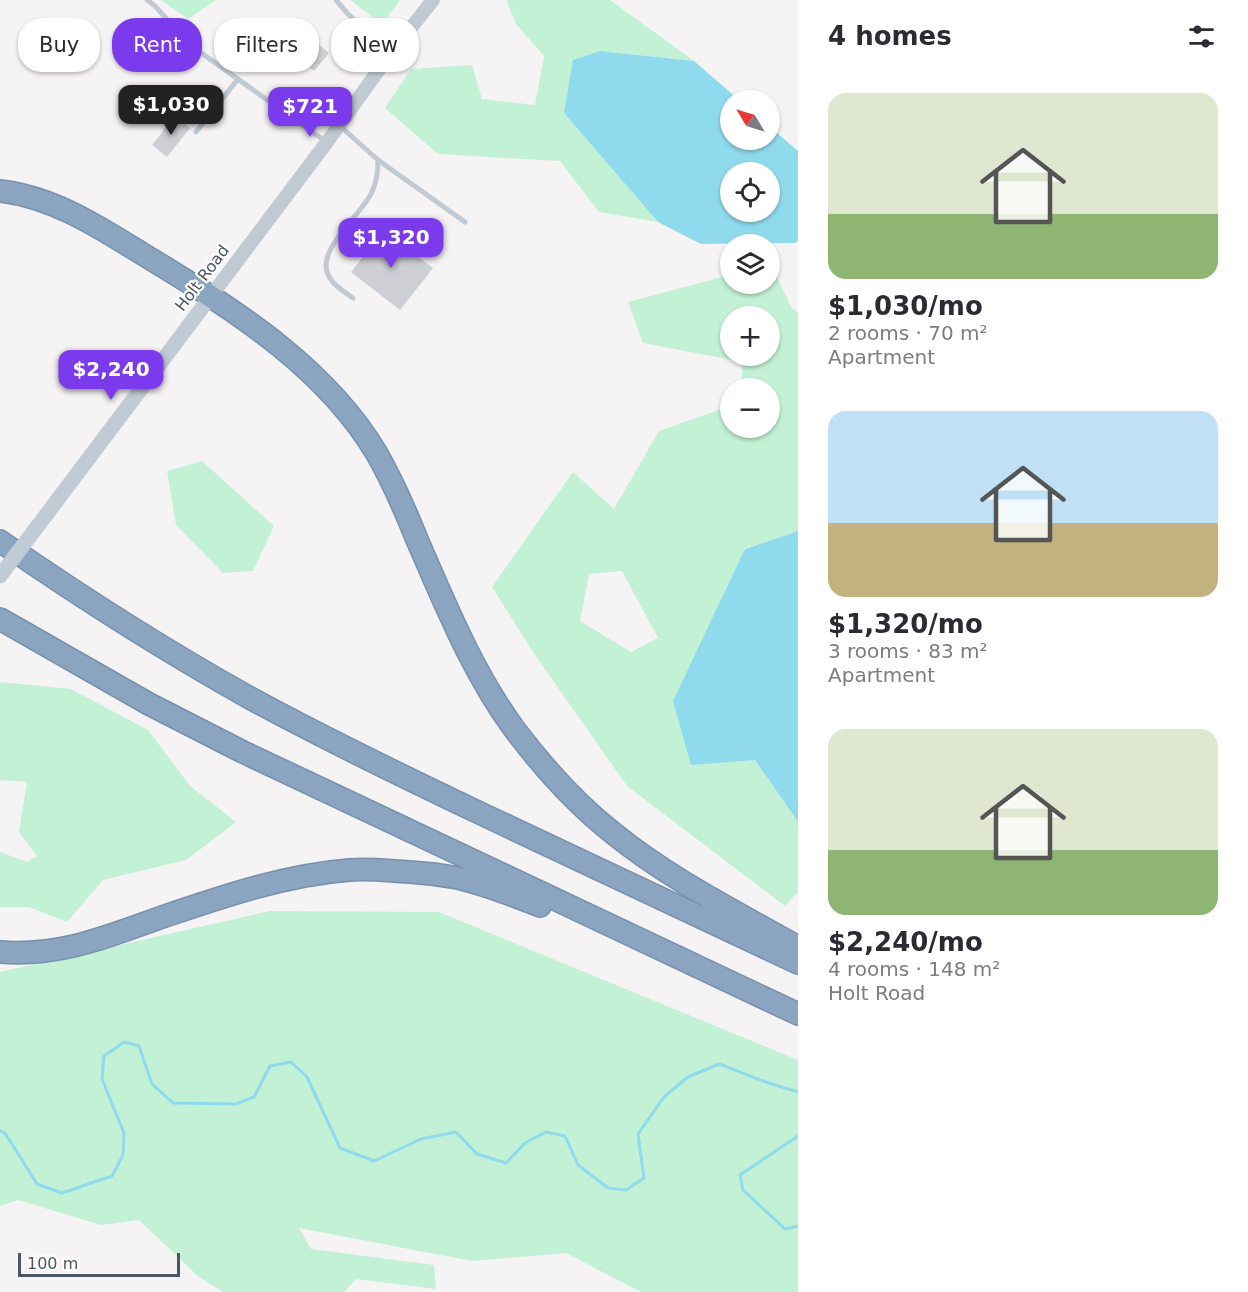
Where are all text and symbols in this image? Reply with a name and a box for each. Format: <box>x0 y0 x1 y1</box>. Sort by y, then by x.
chip: Buy <box>18 18 100 72</box>
chip: Rent <box>112 18 202 72</box>
chip: Filters <box>214 18 319 72</box>
chip: New <box>331 18 419 72</box>
icon: filters <box>1185 20 1218 53</box>
text: 4 homes <box>828 21 952 51</box>
pin: $1,030 <box>122 85 220 136</box>
pin: $721 <box>274 87 346 138</box>
north arrow <box>720 90 780 150</box>
map controls <box>720 90 780 438</box>
text: $1,030 <box>132 92 210 116</box>
text: $721 <box>282 94 338 118</box>
icon: home <box>969 132 1077 240</box>
button: locate <box>720 162 780 222</box>
pin: $1,320 <box>342 218 440 269</box>
text: $1,320 <box>352 225 430 249</box>
button: layers <box>720 234 780 294</box>
street label: Holt Road <box>171 241 233 315</box>
text: $1,030/mo <box>828 291 983 321</box>
button: + <box>720 306 780 366</box>
text: 2 rooms · 70 m² <box>828 321 988 345</box>
text: Apartment <box>828 345 935 369</box>
pin: $2,240 <box>62 350 160 401</box>
text: $2,240 <box>72 357 150 381</box>
button: − <box>720 378 780 438</box>
icon: home <box>969 450 1077 558</box>
text: $1,320/mo <box>828 609 983 639</box>
text: 3 rooms · 83 m² <box>828 639 988 663</box>
text: Apartment <box>828 663 935 687</box>
icon: home <box>969 768 1077 876</box>
text: $2,240/mo <box>828 927 983 957</box>
text: 4 rooms · 148 m² <box>828 957 1000 981</box>
text: Holt Road <box>828 981 925 1005</box>
scale bar <box>18 1250 180 1278</box>
text: 100 m <box>27 1254 78 1273</box>

